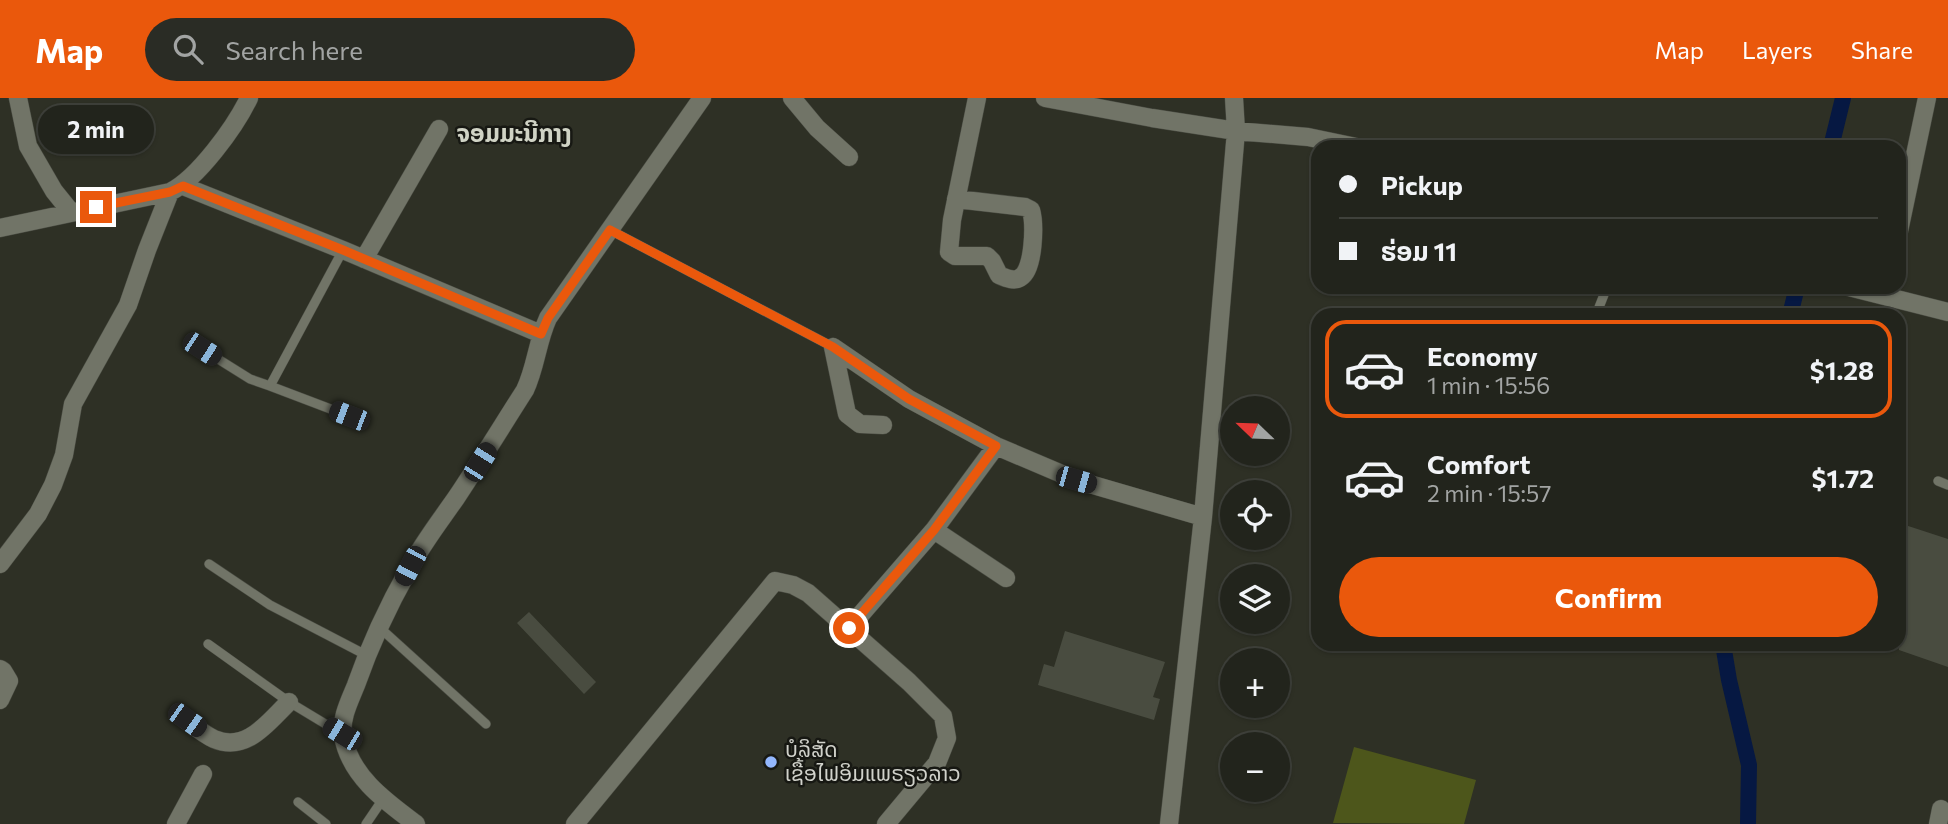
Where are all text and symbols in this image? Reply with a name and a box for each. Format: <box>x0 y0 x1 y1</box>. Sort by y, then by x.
search box <box>145 18 635 81</box>
text: Map <box>35 29 103 70</box>
icon: search <box>169 30 207 68</box>
text: Search here <box>225 34 363 65</box>
text: Map <box>1655 35 1704 64</box>
text: Layers <box>1742 35 1813 64</box>
text: Share <box>1851 35 1913 64</box>
callout: 2 min <box>38 105 154 154</box>
text: 2 min <box>67 115 125 143</box>
district label: ຈອມມະນີກາງ <box>457 118 571 147</box>
text: Pickup <box>1381 169 1463 200</box>
route end <box>80 191 112 223</box>
text: ຮ່ອມ 11 <box>1381 235 1457 266</box>
car <box>179 329 226 369</box>
icon: car <box>1343 338 1406 401</box>
text: Economy <box>1427 340 1538 371</box>
text: $1.28 <box>1810 354 1874 385</box>
text: 1 min · 15:56 <box>1427 371 1550 399</box>
north arrow <box>1220 396 1290 466</box>
map controls <box>1220 396 1290 802</box>
car <box>326 399 373 433</box>
car <box>460 439 501 485</box>
icon: car <box>1343 446 1406 509</box>
text: Comfort <box>1427 448 1530 479</box>
text: $1.72 <box>1812 462 1874 493</box>
car <box>1053 464 1100 496</box>
text: 2 min · 15:57 <box>1427 479 1551 507</box>
button: locate <box>1220 480 1290 550</box>
car <box>391 543 430 589</box>
button: Confirm <box>1339 557 1878 637</box>
button: layers <box>1220 564 1290 634</box>
route start <box>833 612 865 644</box>
button: + <box>1220 648 1290 718</box>
car <box>164 699 211 741</box>
car <box>319 714 366 754</box>
button: − <box>1220 732 1290 802</box>
place label: ບໍລິສັດ ເຊື້ອໄຟອິມແພຣຽວລາວ <box>785 736 961 787</box>
marker: ບໍລິສັດ ເຊື້ອໄຟອິມແພຣຽວລາວ <box>763 754 779 770</box>

